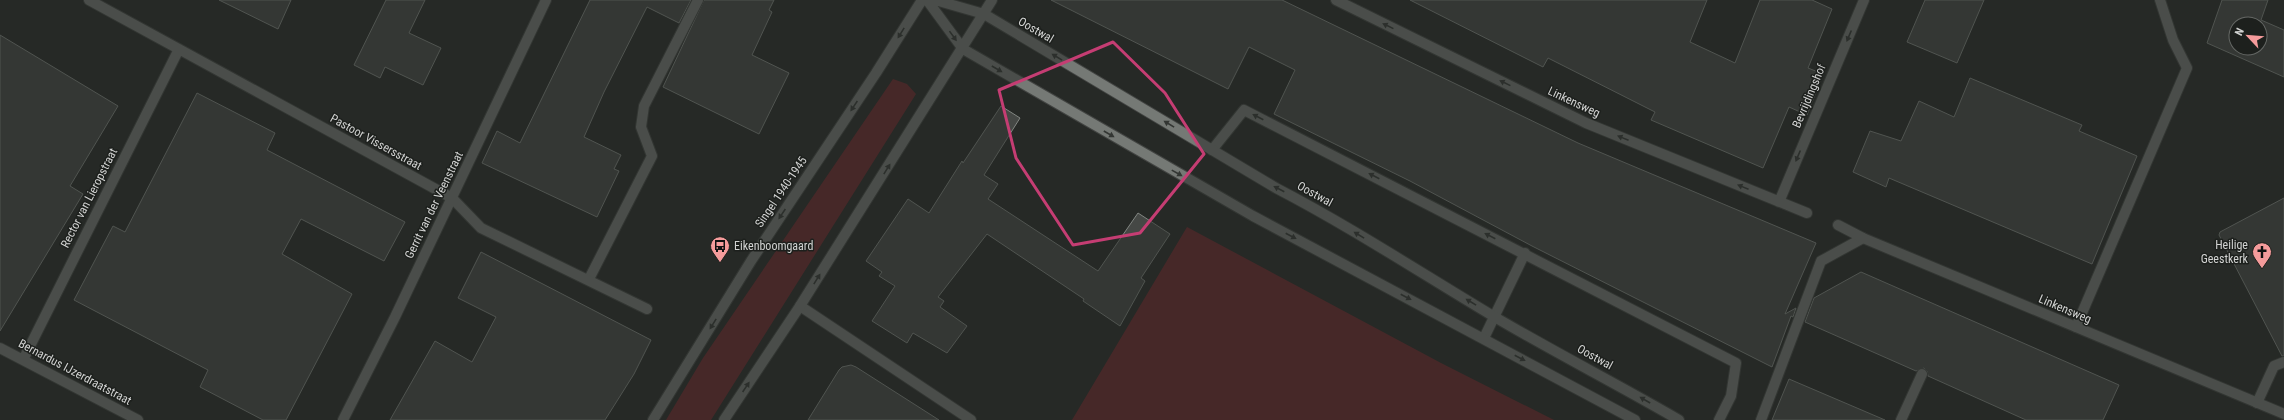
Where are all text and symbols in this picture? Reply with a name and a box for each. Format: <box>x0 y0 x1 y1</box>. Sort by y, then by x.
street label: Oostwal <box>1016 14 1056 46</box>
north arrow <box>2228 16 2268 56</box>
one-way arrow <box>1382 23 1394 29</box>
text: N <box>2232 26 2247 38</box>
one-way arrow <box>898 27 905 39</box>
one-way arrow <box>1845 30 1851 42</box>
one-way arrow <box>949 31 957 41</box>
one-way arrow <box>1052 53 1062 61</box>
street label: Bevrijdingshof <box>1789 62 1829 130</box>
one-way arrow <box>991 65 1003 72</box>
one-way arrow <box>1499 80 1511 86</box>
street label: Linkensweg <box>1546 84 1602 120</box>
one-way arrow <box>850 101 858 111</box>
street label: Pastoor Vissersstraat <box>328 111 425 173</box>
one-way arrow <box>1252 114 1264 121</box>
one-way arrow <box>1163 120 1175 127</box>
one-way arrow <box>1103 131 1115 138</box>
one-way arrow <box>1616 134 1628 140</box>
street label: Rector van Lieropstraat <box>58 145 120 250</box>
street label: Gerrit van der Veenstraat <box>402 149 466 261</box>
one-way arrow <box>1795 150 1801 162</box>
street label: Singel 1940-1945 <box>752 154 810 230</box>
one-way arrow <box>883 163 890 175</box>
one-way arrow <box>1171 170 1183 176</box>
one-way arrow <box>1368 173 1380 180</box>
street label: Oostwal <box>1295 179 1335 209</box>
one-way arrow <box>1737 184 1748 190</box>
one-way arrow <box>1273 186 1285 193</box>
one-way arrow <box>778 209 786 219</box>
one-way arrow <box>1285 232 1297 239</box>
one-way arrow <box>1353 232 1365 239</box>
one-way arrow <box>1484 232 1496 239</box>
bus stop icon: Eikenboomgaard <box>709 235 731 263</box>
place label: Heilige Geestkerk <box>2201 238 2249 266</box>
place label: Eikenboomgaard <box>734 239 813 253</box>
church icon: Heilige Geestkerk <box>2251 241 2273 269</box>
one-way arrow <box>813 274 821 284</box>
street label: Linkensweg <box>2037 292 2093 326</box>
one-way arrow <box>1400 293 1412 300</box>
one-way arrow <box>1465 299 1477 306</box>
one-way arrow <box>709 318 716 330</box>
street label: Bernardus IJzerdraatstraat <box>16 336 134 408</box>
street label: Oostwal <box>1575 342 1615 372</box>
one-way arrow <box>1515 355 1526 361</box>
one-way arrow <box>742 382 750 393</box>
one-way arrow <box>1639 397 1651 404</box>

